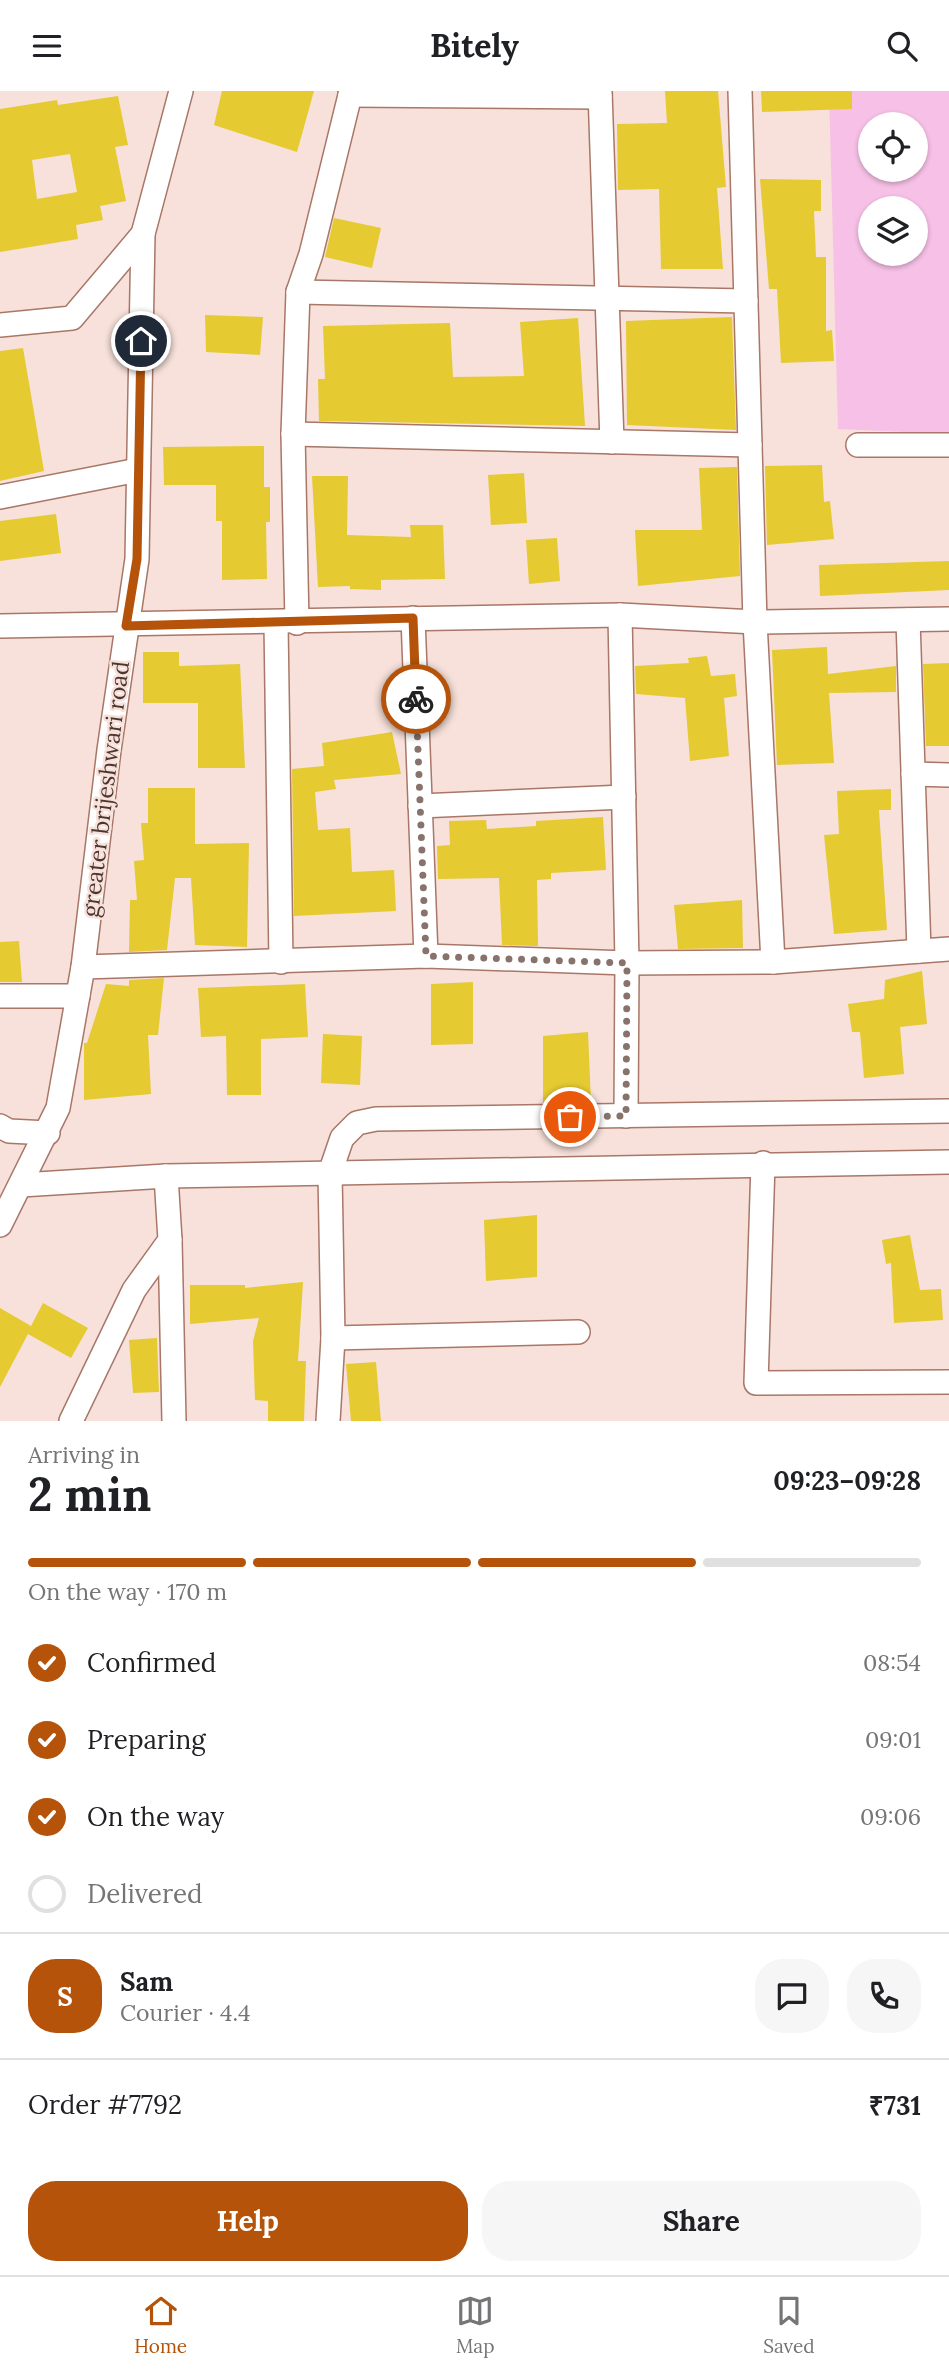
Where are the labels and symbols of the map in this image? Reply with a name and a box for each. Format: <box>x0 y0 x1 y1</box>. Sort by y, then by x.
pin <box>111 311 171 371</box>
street label: greater brijeshwari road <box>75 659 135 919</box>
courier <box>381 664 451 734</box>
pin <box>540 1087 600 1147</box>

